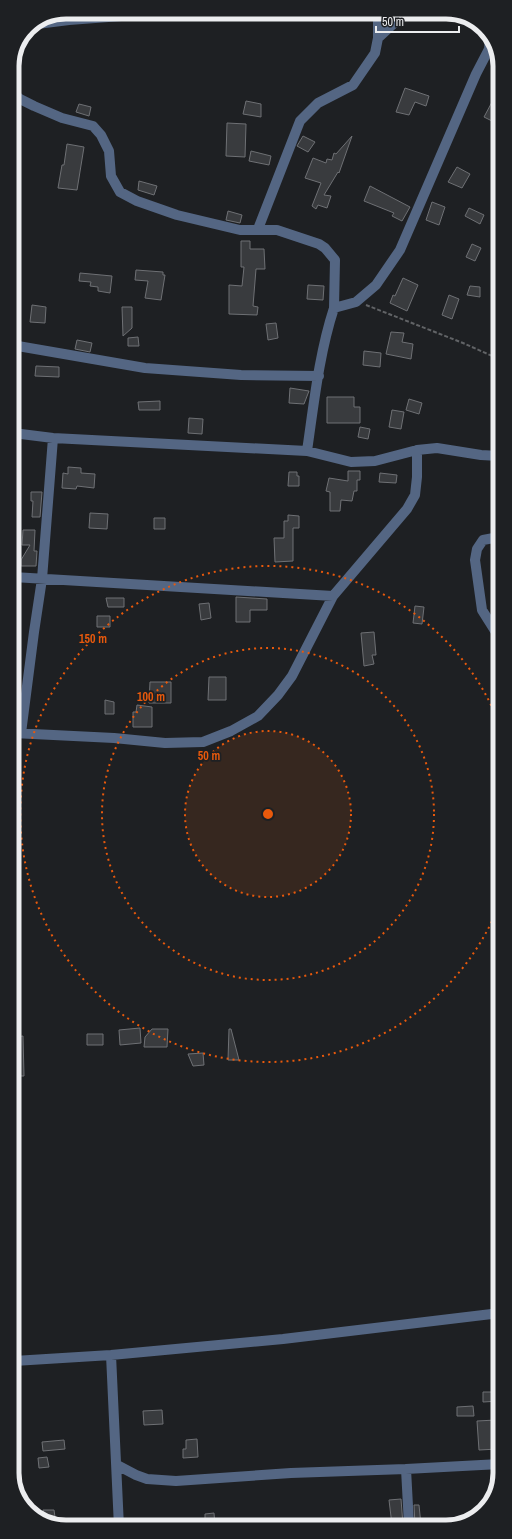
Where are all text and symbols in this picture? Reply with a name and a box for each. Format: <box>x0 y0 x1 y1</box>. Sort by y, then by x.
scale bar <box>376 8 459 34</box>
text: 50 m <box>382 14 404 30</box>
text: 150 m <box>79 631 107 647</box>
text: 100 m <box>137 689 165 705</box>
text: 50 m <box>198 748 220 764</box>
centre of rings <box>261 807 275 821</box>

